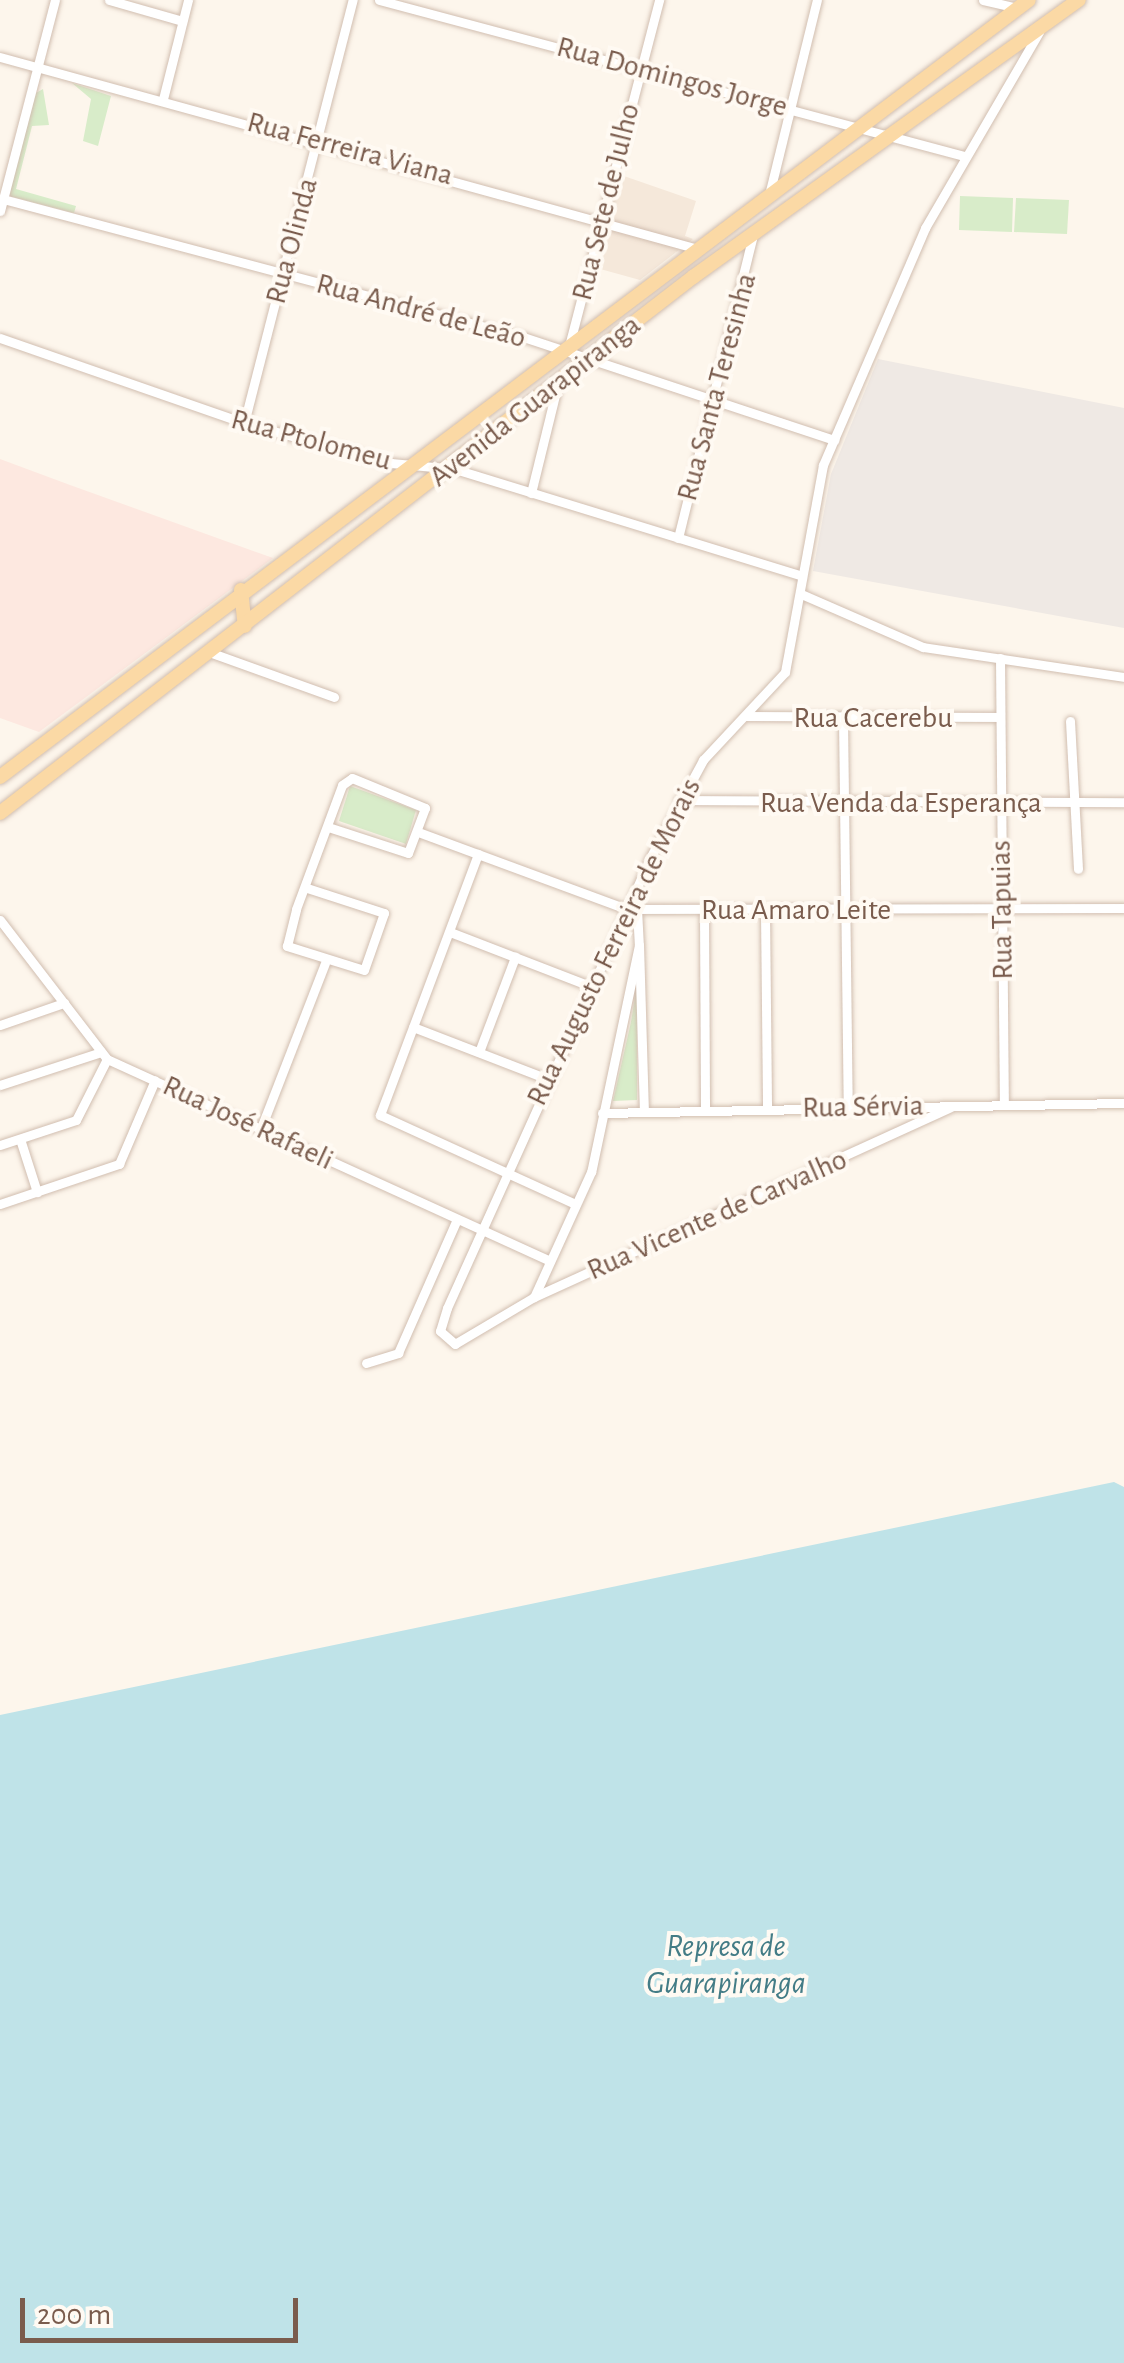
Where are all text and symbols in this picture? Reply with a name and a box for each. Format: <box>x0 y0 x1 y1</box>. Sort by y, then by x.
street label: Rua Domingos Jorge <box>553 29 791 125</box>
street label: Rua Sete de Julho <box>564 100 648 304</box>
street label: Rua Ferreira Viana <box>243 104 457 194</box>
street label: Rua Olinda <box>258 174 326 308</box>
street label: Rua André de Leão <box>312 266 530 356</box>
street label: Rua Santa Teresinha <box>669 269 765 505</box>
street label: Avenida Guarapiranga <box>422 307 648 495</box>
street label: Rua Ptolomeu <box>227 401 395 479</box>
street label: Rua Cacerebu <box>793 700 953 736</box>
street label: Rua Augusto Ferreira de Morais <box>519 772 709 1112</box>
street label: Rua Venda da Esperança <box>760 785 1042 821</box>
street label: Rua Tapuias <box>983 840 1021 980</box>
street label: Rua Amaro Leite <box>701 892 891 928</box>
street label: Rua José Rafaeli <box>157 1068 339 1178</box>
street label: Rua Sérvia <box>802 1088 924 1126</box>
street label: Rua Vicente de Carvalho <box>582 1142 852 1288</box>
water label: Represa de Guarapiranga <box>646 1928 806 2003</box>
scale bar <box>25 2278 302 2340</box>
text: 200 m <box>37 2300 111 2330</box>

